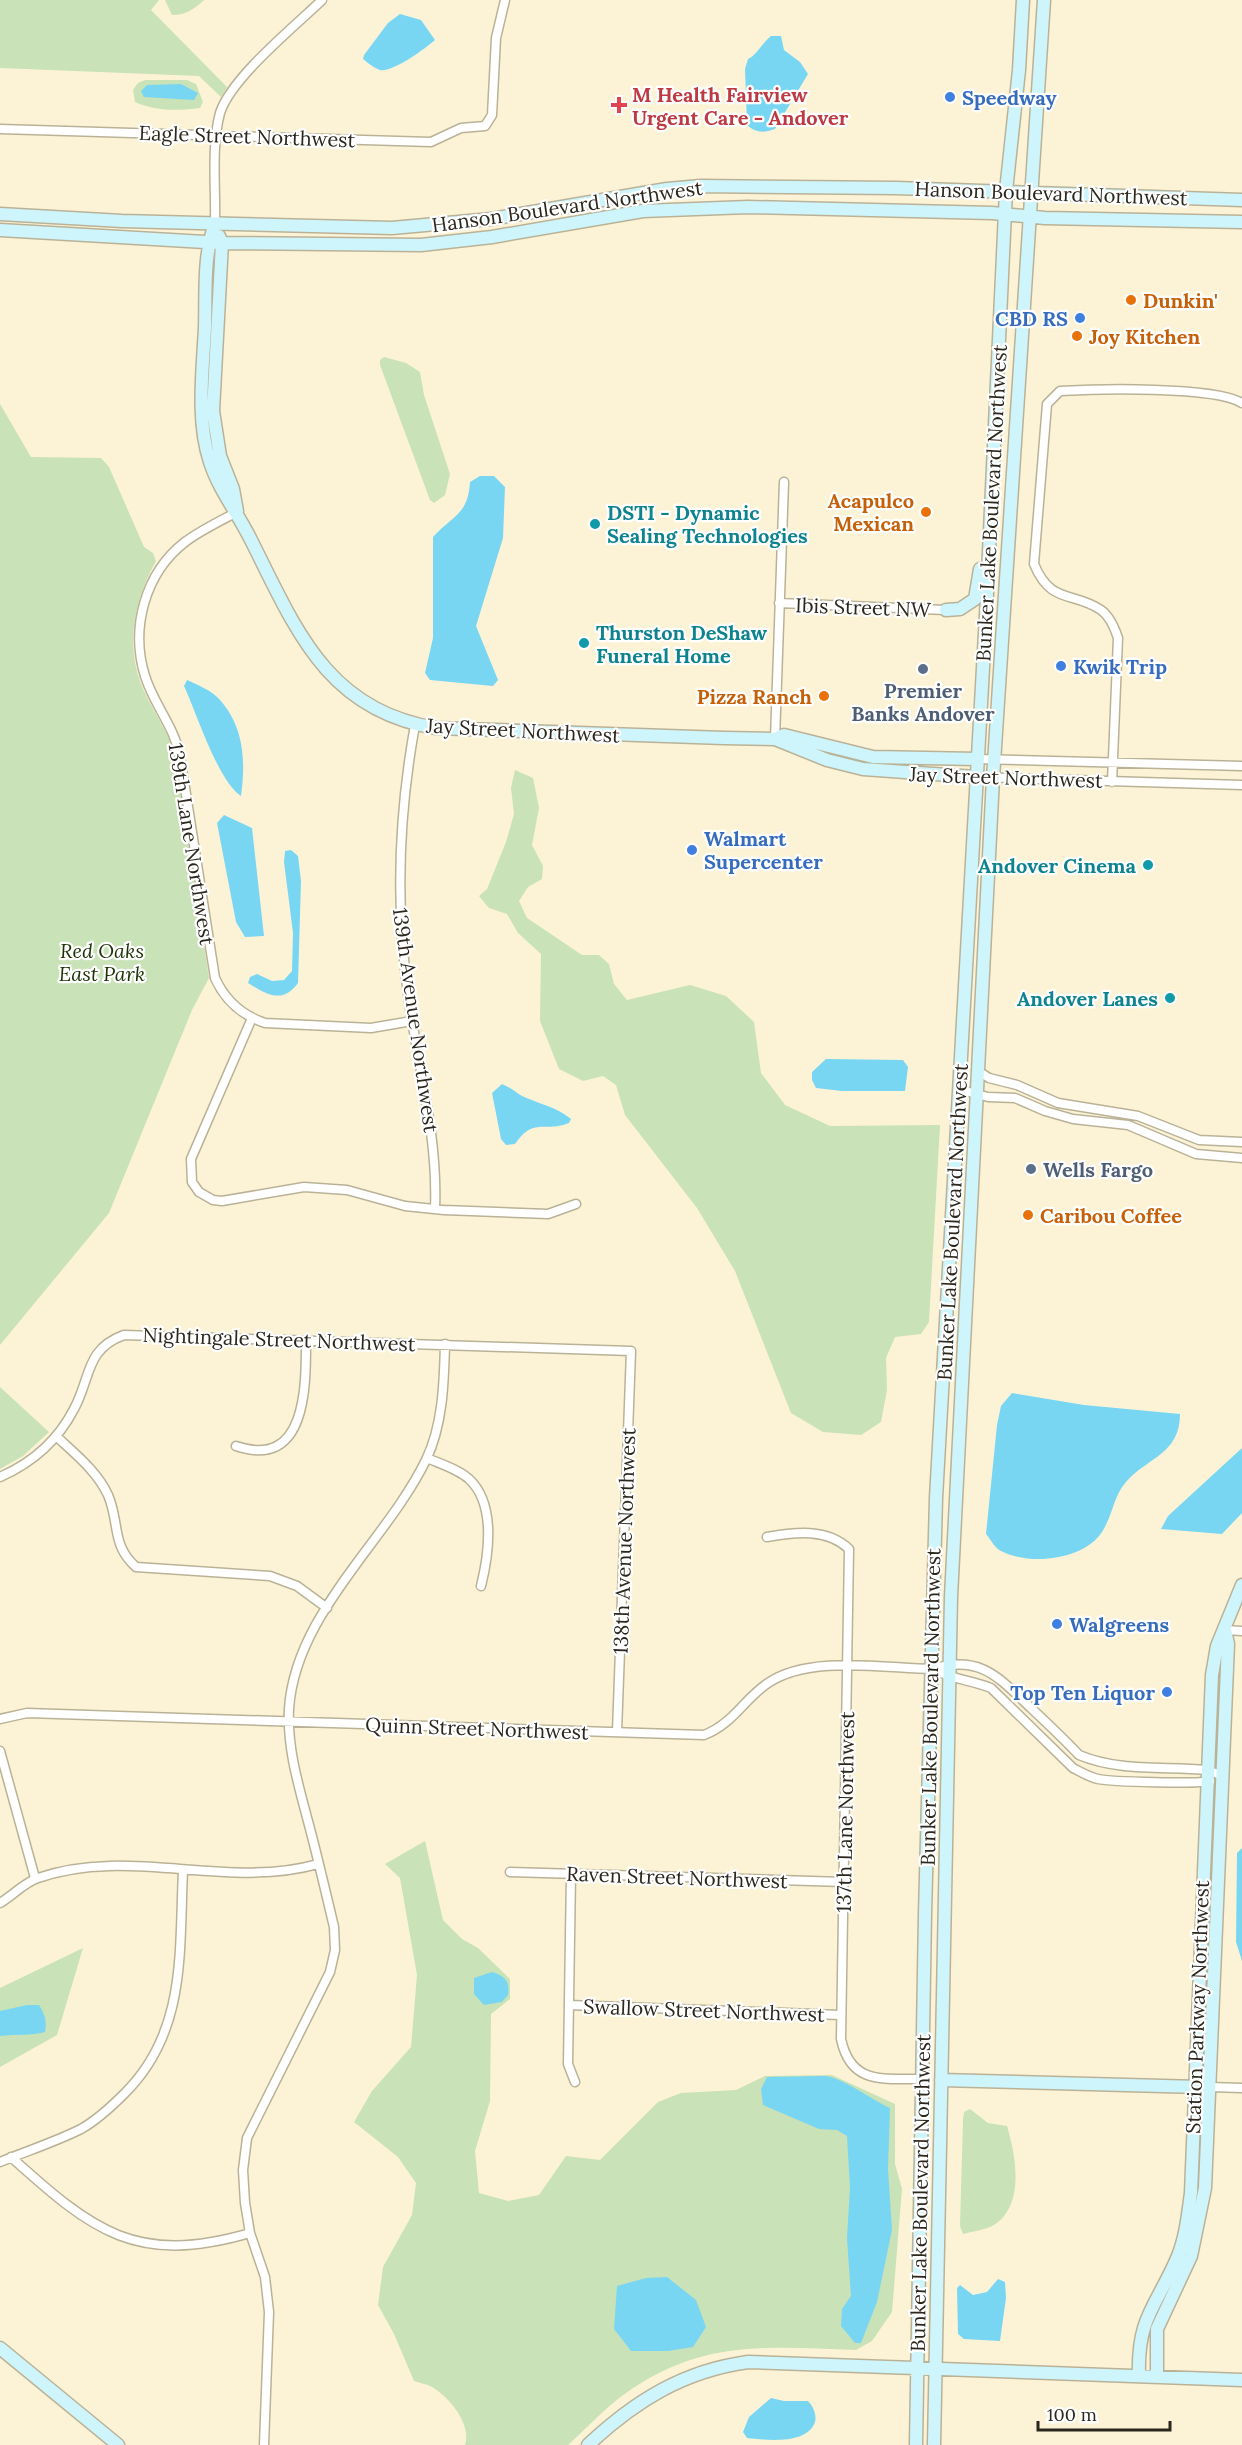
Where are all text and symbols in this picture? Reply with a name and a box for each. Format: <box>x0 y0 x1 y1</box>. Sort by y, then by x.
place label: M Health Fairview Urgent Care - Andover <box>632 82 849 130</box>
place label: Speedway <box>962 85 1056 110</box>
marker: Speedway <box>943 90 957 104</box>
marker: M Health Fairview Urgent Care - Andover <box>610 96 628 114</box>
street label: Eagle Street Northwest <box>138 120 356 152</box>
street label: Hanson Boulevard Northwest <box>430 175 704 237</box>
street label: Hanson Boulevard Northwest <box>914 176 1188 210</box>
place label: Dunkin' <box>1143 288 1218 313</box>
marker: Dunkin' <box>1124 293 1138 307</box>
place label: CBD RS <box>995 306 1068 331</box>
marker: CBD RS <box>1073 311 1087 325</box>
place label: Joy Kitchen <box>1089 324 1200 349</box>
marker: Joy Kitchen <box>1070 329 1084 343</box>
street label: Bunker Lake Boulevard Northwest <box>970 343 1012 662</box>
place label: Acapulco Mexican <box>828 488 914 536</box>
place label: DSTI - Dynamic Sealing Technologies <box>607 500 808 548</box>
marker: Acapulco Mexican <box>919 505 933 519</box>
marker: DSTI - Dynamic Sealing Technologies <box>588 517 602 531</box>
street label: Ibis Street NW <box>795 592 932 622</box>
place label: Thurston DeShaw Funeral Home <box>596 620 768 668</box>
marker: Thurston DeShaw Funeral Home <box>577 636 591 650</box>
place label: Kwik Trip <box>1073 654 1167 679</box>
marker: Kwik Trip <box>1054 659 1068 673</box>
marker: Premier Banks Andover <box>916 662 930 676</box>
place label: Premier Banks Andover <box>851 678 995 726</box>
place label: Pizza Ranch <box>697 684 813 709</box>
marker: Pizza Ranch <box>817 689 831 703</box>
street label: Jay Street Northwest <box>425 712 621 748</box>
street label: 139th Lane Northwest <box>164 741 220 947</box>
street label: Jay Street Northwest <box>908 761 1104 793</box>
place label: Walmart Supercenter <box>704 826 823 874</box>
marker: Walmart Supercenter <box>685 843 699 857</box>
place label: Andover Cinema <box>978 853 1137 878</box>
marker: Andover Cinema <box>1141 858 1155 872</box>
street label: 139th Avenue Northwest <box>388 906 444 1134</box>
park label: Red Oaks East Park <box>59 938 145 986</box>
place label: Andover Lanes <box>1017 986 1158 1011</box>
marker: Andover Lanes <box>1163 991 1177 1005</box>
street label: Bunker Lake Boulevard Northwest <box>931 1062 973 1381</box>
place label: Wells Fargo <box>1043 1157 1153 1182</box>
marker: Wells Fargo <box>1024 1162 1038 1176</box>
place label: Caribou Coffee <box>1040 1203 1182 1228</box>
marker: Caribou Coffee <box>1021 1208 1035 1222</box>
street label: Nightingale Street Northwest <box>142 1322 416 1356</box>
street label: 138th Avenue Northwest <box>608 1427 640 1655</box>
street label: Bunker Lake Boulevard Northwest <box>915 1548 945 1866</box>
place label: Walgreens <box>1069 1612 1169 1637</box>
marker: Walgreens <box>1050 1617 1064 1631</box>
place label: Top Ten Liquor <box>1010 1680 1155 1705</box>
marker: Top Ten Liquor <box>1160 1685 1174 1699</box>
street label: 137th Lane Northwest <box>831 1711 859 1913</box>
street label: Quinn Street Northwest <box>365 1712 590 1744</box>
street label: Raven Street Northwest <box>566 1861 788 1893</box>
street label: Station Parkway Northwest <box>1180 1879 1214 2134</box>
street label: Swallow Street Northwest <box>583 1993 826 2027</box>
street label: Bunker Lake Boulevard Northwest <box>905 2034 935 2352</box>
scale bar <box>1038 2394 1170 2432</box>
text: 100 m <box>1047 2403 1097 2426</box>

